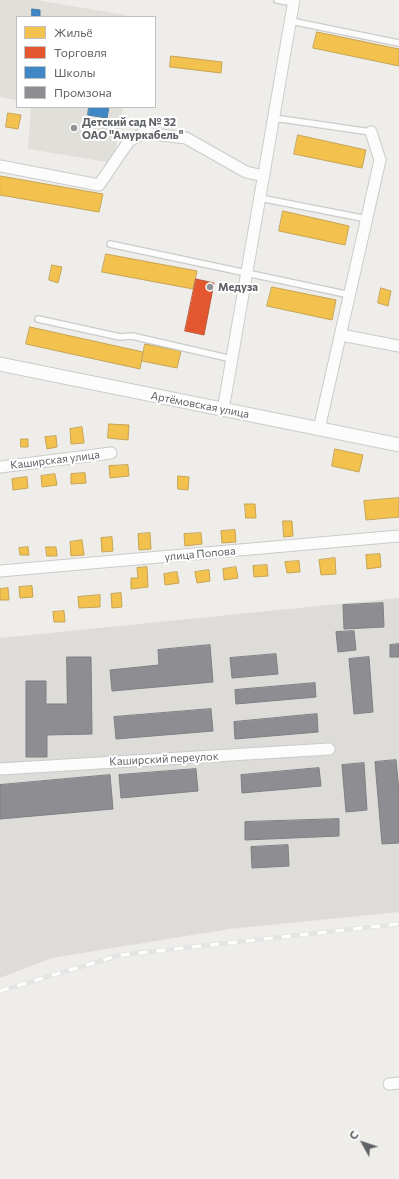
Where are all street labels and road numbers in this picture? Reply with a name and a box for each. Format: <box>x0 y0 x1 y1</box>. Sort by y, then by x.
street label: Артёмовская улица <box>150 389 250 421</box>
street label: Каширская улица <box>10 448 100 472</box>
street label: улица Попова <box>164 544 236 564</box>
street label: Каширский переулок <box>109 750 219 768</box>

